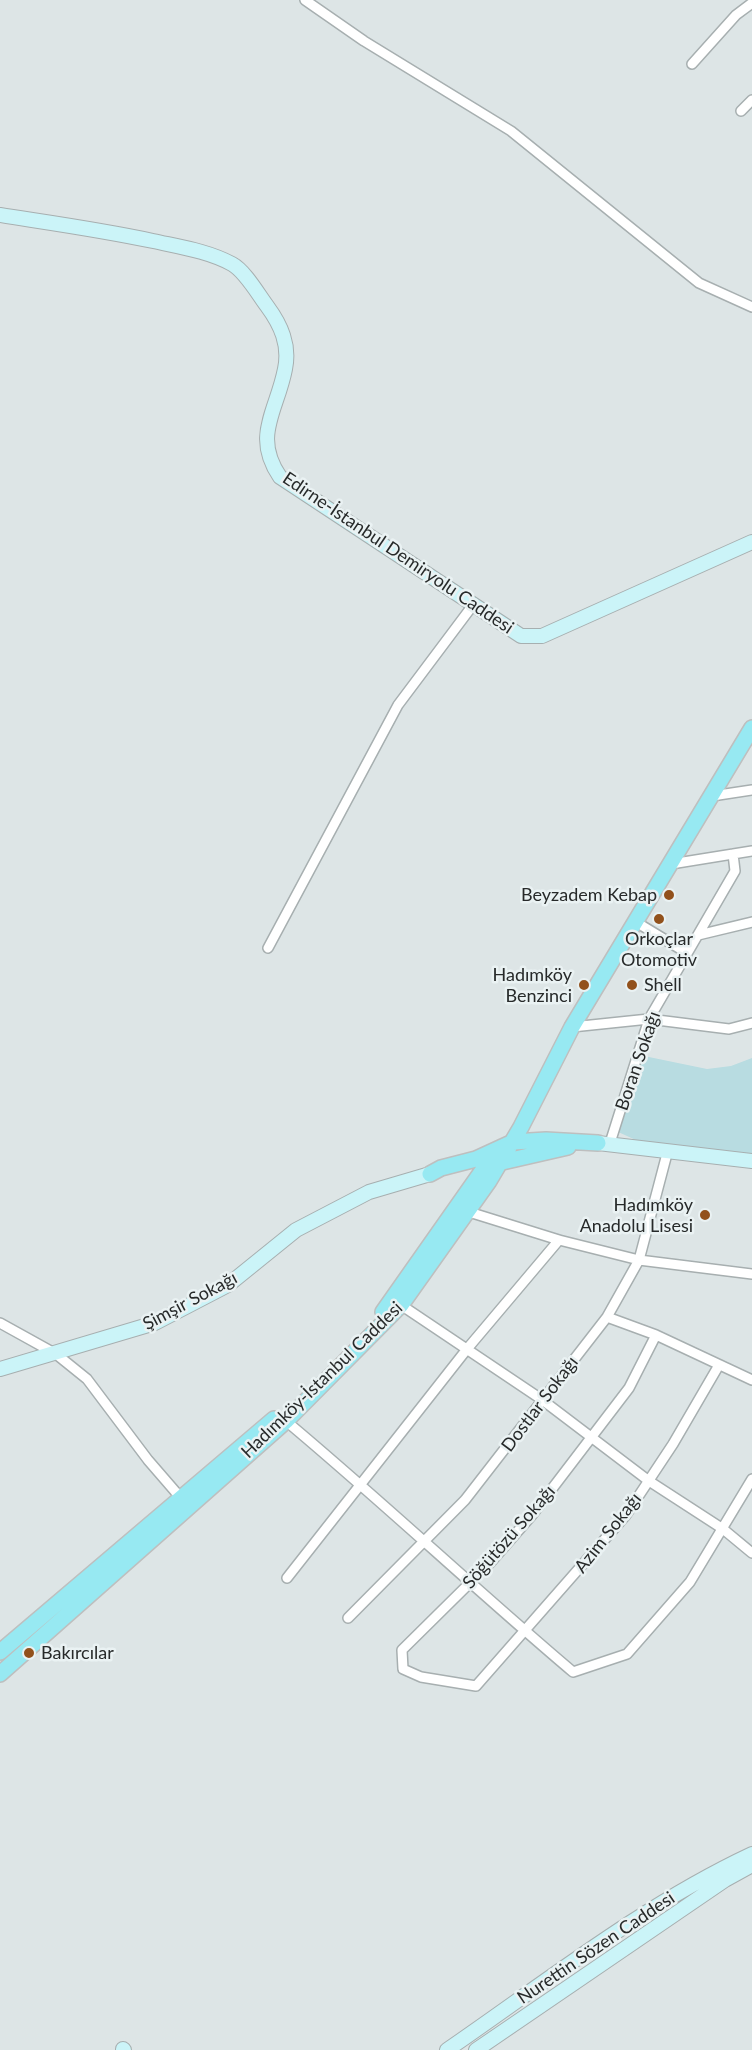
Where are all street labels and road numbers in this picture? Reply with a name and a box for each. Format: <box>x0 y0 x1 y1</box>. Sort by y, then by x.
street label: Edirne-İstanbul Demiryolu Caddesi <box>278 467 518 639</box>
street label: Boran Sokağı <box>611 1009 665 1113</box>
street label: Şimşir Sokağı <box>139 1267 241 1335</box>
street label: Hadımköy-İstanbul Caddesi <box>237 1297 407 1463</box>
street label: Dostlar Sokağı <box>497 1352 583 1456</box>
street label: Söğütözü Sokağı <box>458 1481 560 1593</box>
street label: Azim Sokağı <box>570 1489 646 1577</box>
street label: Nurettin Sözen Caddesi <box>513 1887 679 2009</box>

